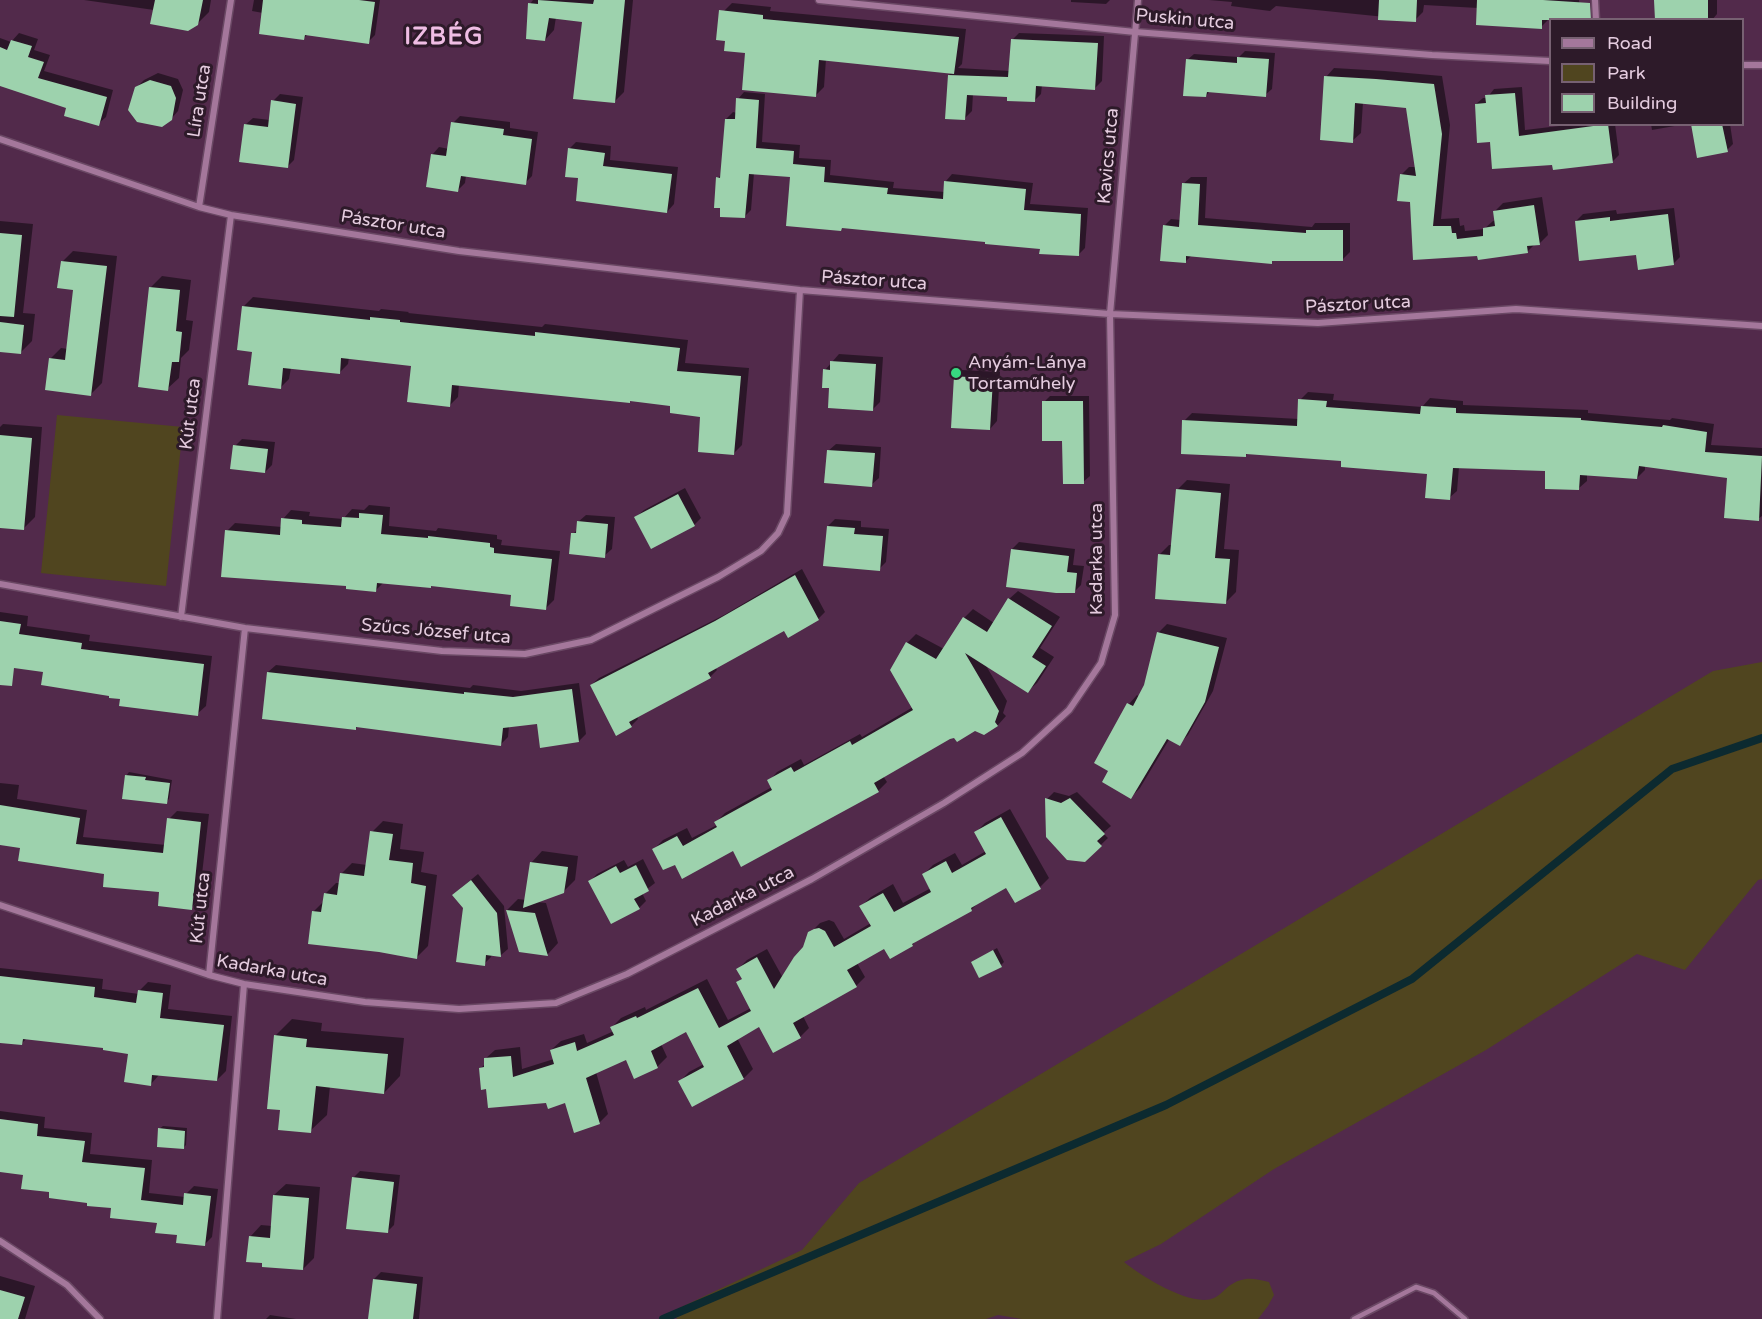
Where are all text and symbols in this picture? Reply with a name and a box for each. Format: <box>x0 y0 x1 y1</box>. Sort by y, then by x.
street label: Puskin utca <box>1135 5 1235 35</box>
legend <box>1549 18 1744 126</box>
district label: IZBÉG <box>404 24 484 52</box>
text: Road <box>1607 32 1652 54</box>
text: Park <box>1607 62 1645 84</box>
street label: Líra utca <box>184 63 216 139</box>
text: Building <box>1607 92 1677 114</box>
street label: Kavics utca <box>1094 107 1124 205</box>
street label: Pásztor utca <box>339 206 447 244</box>
street label: Pásztor utca <box>820 267 928 295</box>
street label: Pásztor utca <box>1304 291 1412 319</box>
place label: Anyám-Lánya Tortaműhely <box>968 352 1087 394</box>
marker: Anyám-Lánya Tortaműhely <box>949 366 963 380</box>
street label: Kút utca <box>176 377 206 451</box>
street label: Kadarka utca <box>1086 503 1108 615</box>
street label: Szűcs József utca <box>360 615 512 649</box>
street label: Kadarka utca <box>688 862 798 932</box>
street label: Kút utca <box>186 871 216 945</box>
street label: Kadarka utca <box>215 951 329 991</box>

